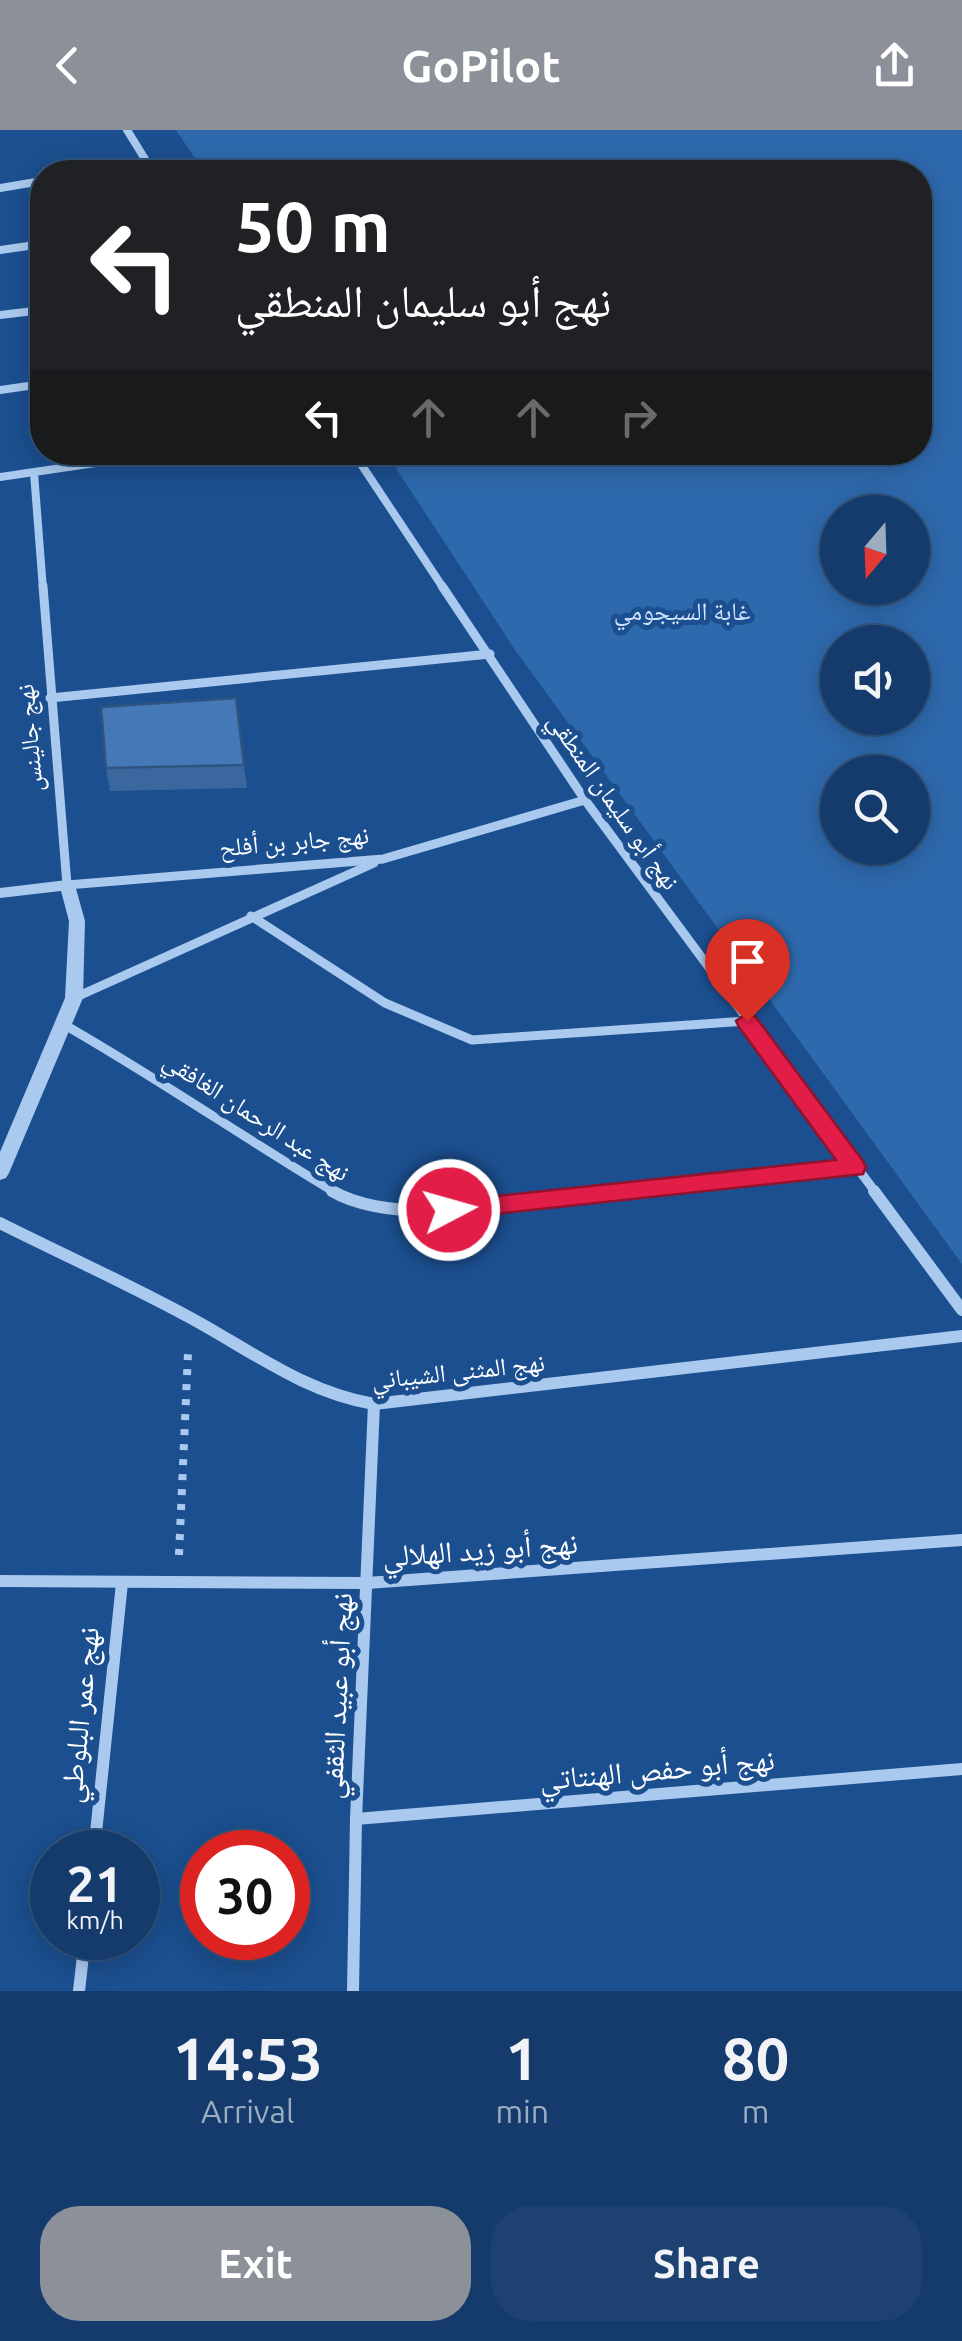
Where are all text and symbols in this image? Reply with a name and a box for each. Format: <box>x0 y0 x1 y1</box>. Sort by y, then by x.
icon: back <box>40 38 95 93</box>
icon: share <box>867 38 922 93</box>
text: GoPilot <box>401 40 561 91</box>
text: 50 m <box>235 187 391 265</box>
icon: left <box>70 200 200 330</box>
text: نهج أبو سليمان المنطقي <box>235 275 611 326</box>
icon: left <box>296 390 351 445</box>
icon: ahead <box>401 390 456 445</box>
icon: ahead <box>506 390 561 445</box>
icon: right <box>611 390 666 445</box>
north arrow <box>820 495 930 605</box>
map controls <box>820 495 930 865</box>
park label: غابة السيجومي <box>614 597 750 631</box>
button: sound <box>820 625 930 735</box>
street label: نهج جالينس <box>10 683 50 793</box>
street label: نهج أبو سليمان المنطقي <box>537 707 686 898</box>
button: search <box>820 755 930 865</box>
street label: نهج جابر بن أفلح <box>218 820 370 863</box>
pin <box>705 919 790 1022</box>
icon: arrive <box>720 934 775 989</box>
street label: نهج عبد الرحمان الغافقي <box>155 1045 355 1192</box>
position arrow <box>397 1158 501 1262</box>
street label: نهج المثنى الشيباني <box>370 1348 547 1400</box>
street label: نهج أبو زيد الهلالي <box>381 1525 579 1580</box>
street label: نهج أبو عبيد الثقفي <box>313 1592 366 1800</box>
street label: نهج عمر البلوطي <box>53 1625 113 1806</box>
street label: نهج أبو حفص الهنتاتي <box>538 1741 777 1804</box>
speed limit sign: 30 <box>180 1830 310 1960</box>
text: 21 <box>67 1855 123 1911</box>
text: km/h <box>66 1906 124 1934</box>
text: 14:53 <box>173 2024 323 2091</box>
text: 1 <box>505 2024 539 2091</box>
text: 80 <box>722 2024 789 2091</box>
text: Arrival <box>201 2093 294 2129</box>
text: min <box>495 2093 549 2129</box>
text: m <box>742 2093 769 2129</box>
button: Exit <box>40 2206 471 2321</box>
button: Share <box>491 2206 922 2321</box>

